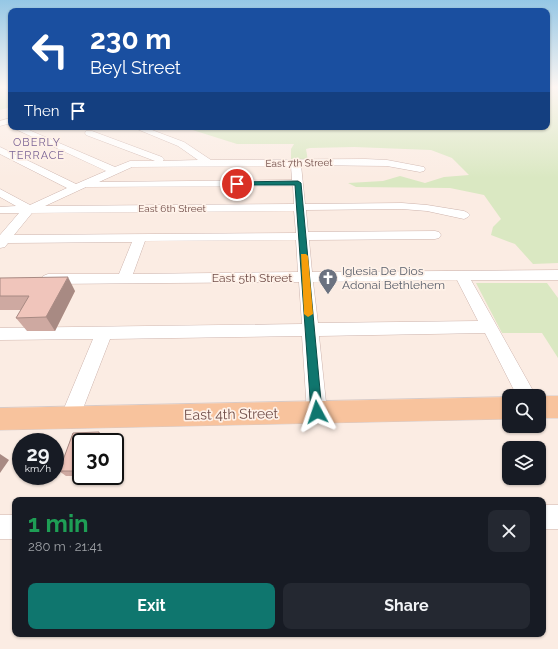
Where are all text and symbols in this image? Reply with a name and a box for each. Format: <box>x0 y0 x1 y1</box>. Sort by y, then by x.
text: 230 m <box>90 23 171 56</box>
icon: left <box>24 24 76 76</box>
text: Beyl Street <box>90 57 181 78</box>
icon: arrive <box>67 100 89 122</box>
text: Then <box>24 102 59 120</box>
district label: OBERLY TERRACE <box>9 136 65 162</box>
street label: East 7th Street <box>265 157 333 169</box>
pin <box>220 167 254 201</box>
icon: arrive <box>226 173 248 195</box>
street label: East 6th Street <box>138 203 207 214</box>
place label: Iglesia De Dios Adonai Bethlehem <box>342 264 445 292</box>
church icon: Iglesia De Dios Adonai Bethlehem <box>317 267 339 295</box>
street label: East 5th Street <box>212 271 292 285</box>
map controls <box>502 389 546 485</box>
button: search <box>502 389 546 433</box>
position arrow <box>296 391 338 433</box>
street label: East 4th Street <box>184 405 278 423</box>
speed limit sign: 30 <box>72 433 124 485</box>
button: layers <box>502 441 546 485</box>
text: 29 <box>26 442 50 466</box>
text: km/h <box>25 463 51 474</box>
text: 1 min <box>28 509 89 538</box>
button: close <box>488 510 530 552</box>
text: 280 m · 21:41 <box>28 539 102 554</box>
button: Exit <box>28 583 275 629</box>
button: Share <box>283 583 530 629</box>

